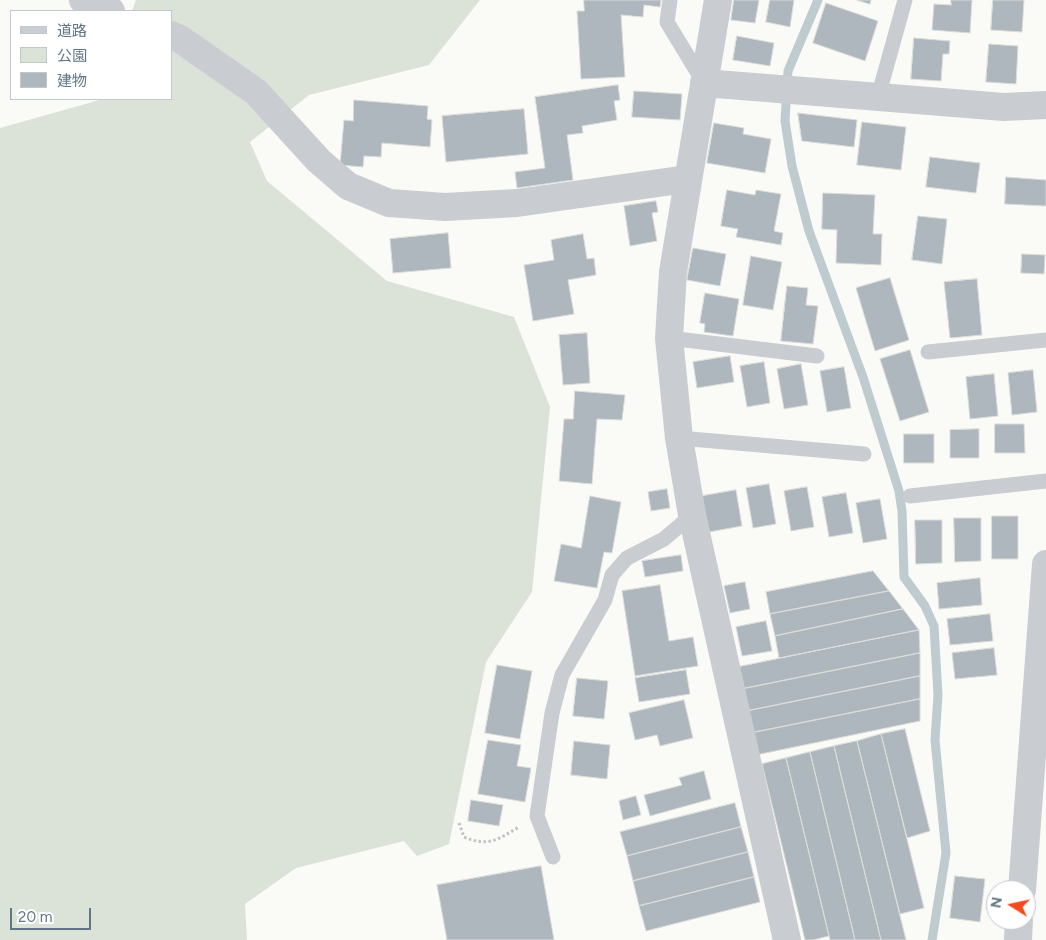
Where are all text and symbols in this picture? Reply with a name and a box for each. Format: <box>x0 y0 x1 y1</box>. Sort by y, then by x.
legend <box>10 10 172 100</box>
text: 道路 <box>57 22 87 40</box>
text: 公園 <box>57 47 87 65</box>
text: 建物 <box>57 72 87 90</box>
north arrow <box>986 880 1036 930</box>
text: N <box>987 896 1006 909</box>
scale bar <box>12 898 94 930</box>
text: 20 m <box>18 908 52 926</box>

